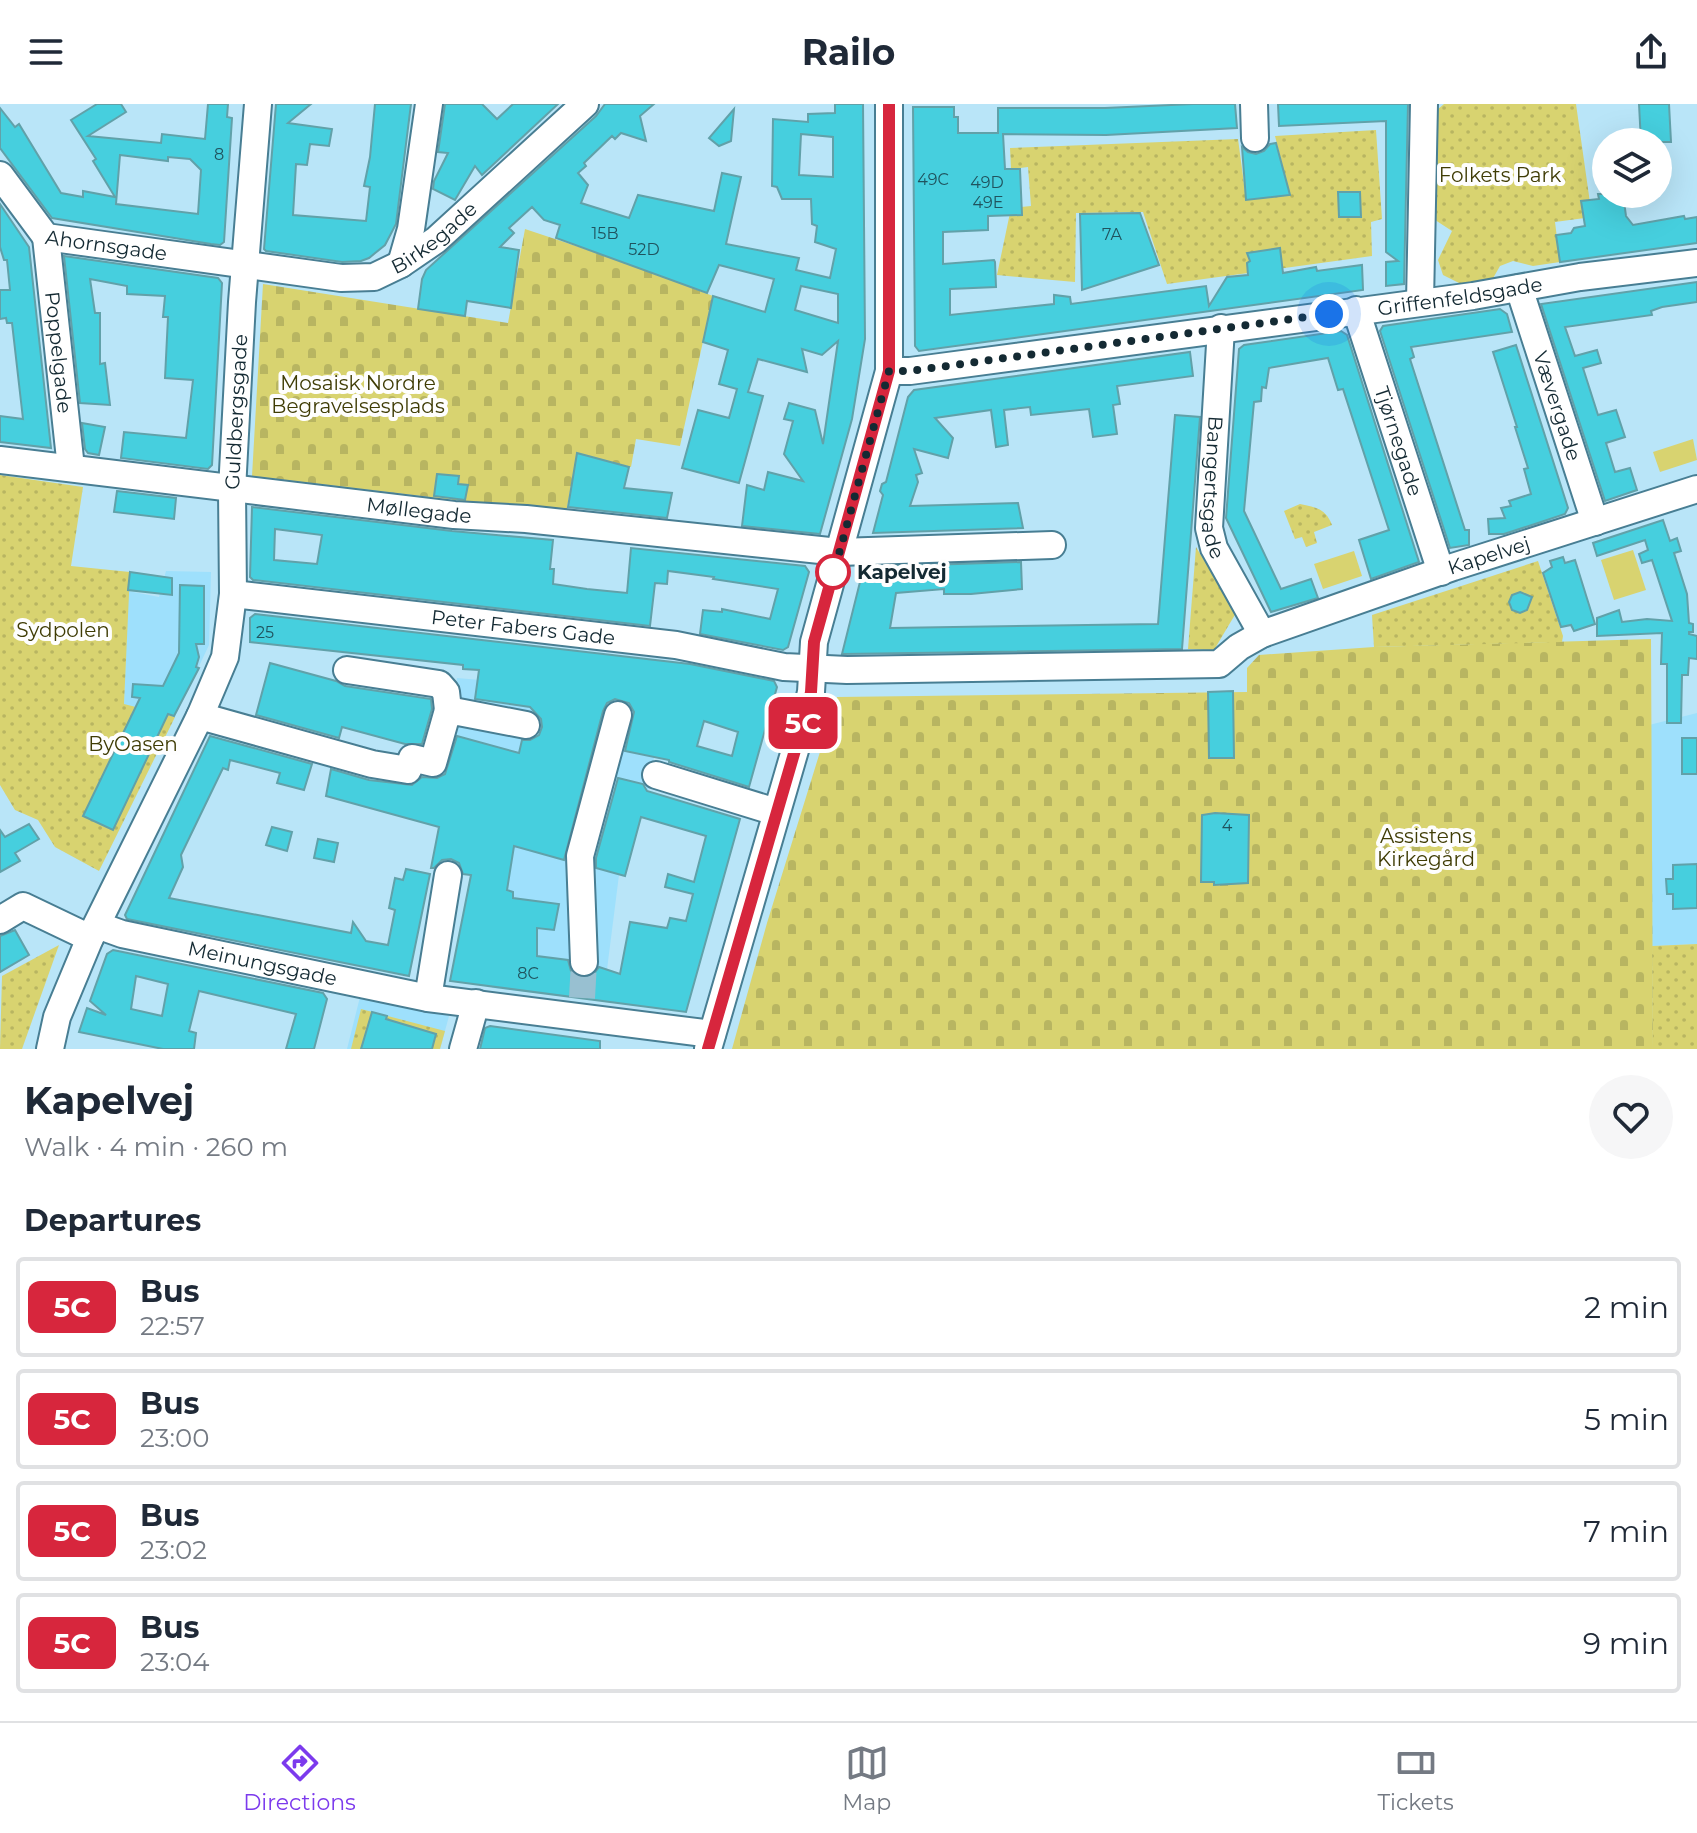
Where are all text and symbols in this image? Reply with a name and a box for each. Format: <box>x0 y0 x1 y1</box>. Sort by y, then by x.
icon: menu <box>24 30 68 74</box>
text: Railo <box>802 30 895 74</box>
icon: share <box>1629 30 1673 74</box>
map controls <box>1592 128 1672 208</box>
button: layers <box>1592 128 1672 208</box>
house number: 8 <box>214 145 224 164</box>
park label: Folkets Park <box>1439 163 1561 187</box>
house number: 49C <box>917 170 949 189</box>
house number: 49D <box>970 173 1004 192</box>
house number: 49E <box>973 193 1003 212</box>
street label: Birkegade <box>387 197 482 279</box>
house number: 15B <box>592 224 618 243</box>
street label: Ahornsgade <box>44 225 169 266</box>
house number: 7A <box>1102 225 1122 244</box>
house number: 52D <box>628 240 660 259</box>
street label: Griffenfeldsgade <box>1376 272 1544 321</box>
street label: Poppelgade <box>40 290 77 414</box>
your location <box>1309 294 1349 334</box>
street label: Guldbergsgade <box>220 333 252 490</box>
street label: Vævergade <box>1528 348 1586 464</box>
park label: Mosaisk Nordre Begravelsesplads <box>271 371 445 418</box>
street label: Tjørnegade <box>1370 383 1428 499</box>
street label: Bangertsgade <box>1197 415 1230 563</box>
street label: Møllegade <box>365 492 472 528</box>
street label: Kapelvej <box>1445 531 1533 580</box>
marker: Kapelvej <box>816 555 850 589</box>
place label: Kapelvej <box>857 560 947 584</box>
street label: Peter Fabers Gade <box>430 605 616 650</box>
park label: Sydpolen <box>16 618 110 642</box>
house number: 25 <box>256 623 274 642</box>
line badge: 5C <box>767 697 839 749</box>
text: 5C <box>785 706 821 740</box>
park label: ByOasen <box>88 732 178 756</box>
house number: 4 <box>1222 816 1233 835</box>
park label: Assistens Kirkegård <box>1377 824 1475 871</box>
street label: Meinungsgade <box>186 936 339 991</box>
house number: 8C <box>517 964 539 983</box>
button: heart <box>1589 1075 1673 1159</box>
text: Kapelvej <box>24 1077 194 1124</box>
text: Walk · 4 min · 260 m <box>24 1131 288 1163</box>
text: Departures <box>24 1202 201 1239</box>
text: Bus <box>140 1273 200 1310</box>
text: 2 min <box>1584 1289 1669 1326</box>
text: 5C <box>54 1290 90 1324</box>
text: 22:57 <box>140 1310 205 1342</box>
text: Bus <box>140 1385 200 1422</box>
text: 5 min <box>1584 1401 1669 1438</box>
text: 5C <box>54 1402 90 1436</box>
text: 23:00 <box>140 1422 209 1454</box>
text: Bus <box>140 1497 200 1534</box>
text: 7 min <box>1583 1513 1669 1550</box>
text: 5C <box>54 1514 90 1548</box>
text: 23:02 <box>140 1534 207 1566</box>
text: Bus <box>140 1609 200 1646</box>
text: 9 min <box>1583 1625 1669 1662</box>
text: 5C <box>54 1626 90 1660</box>
text: 23:04 <box>140 1646 209 1678</box>
tab: Directions <box>243 1741 356 1816</box>
tab: Map <box>842 1741 891 1816</box>
tab: Tickets <box>1377 1741 1454 1816</box>

